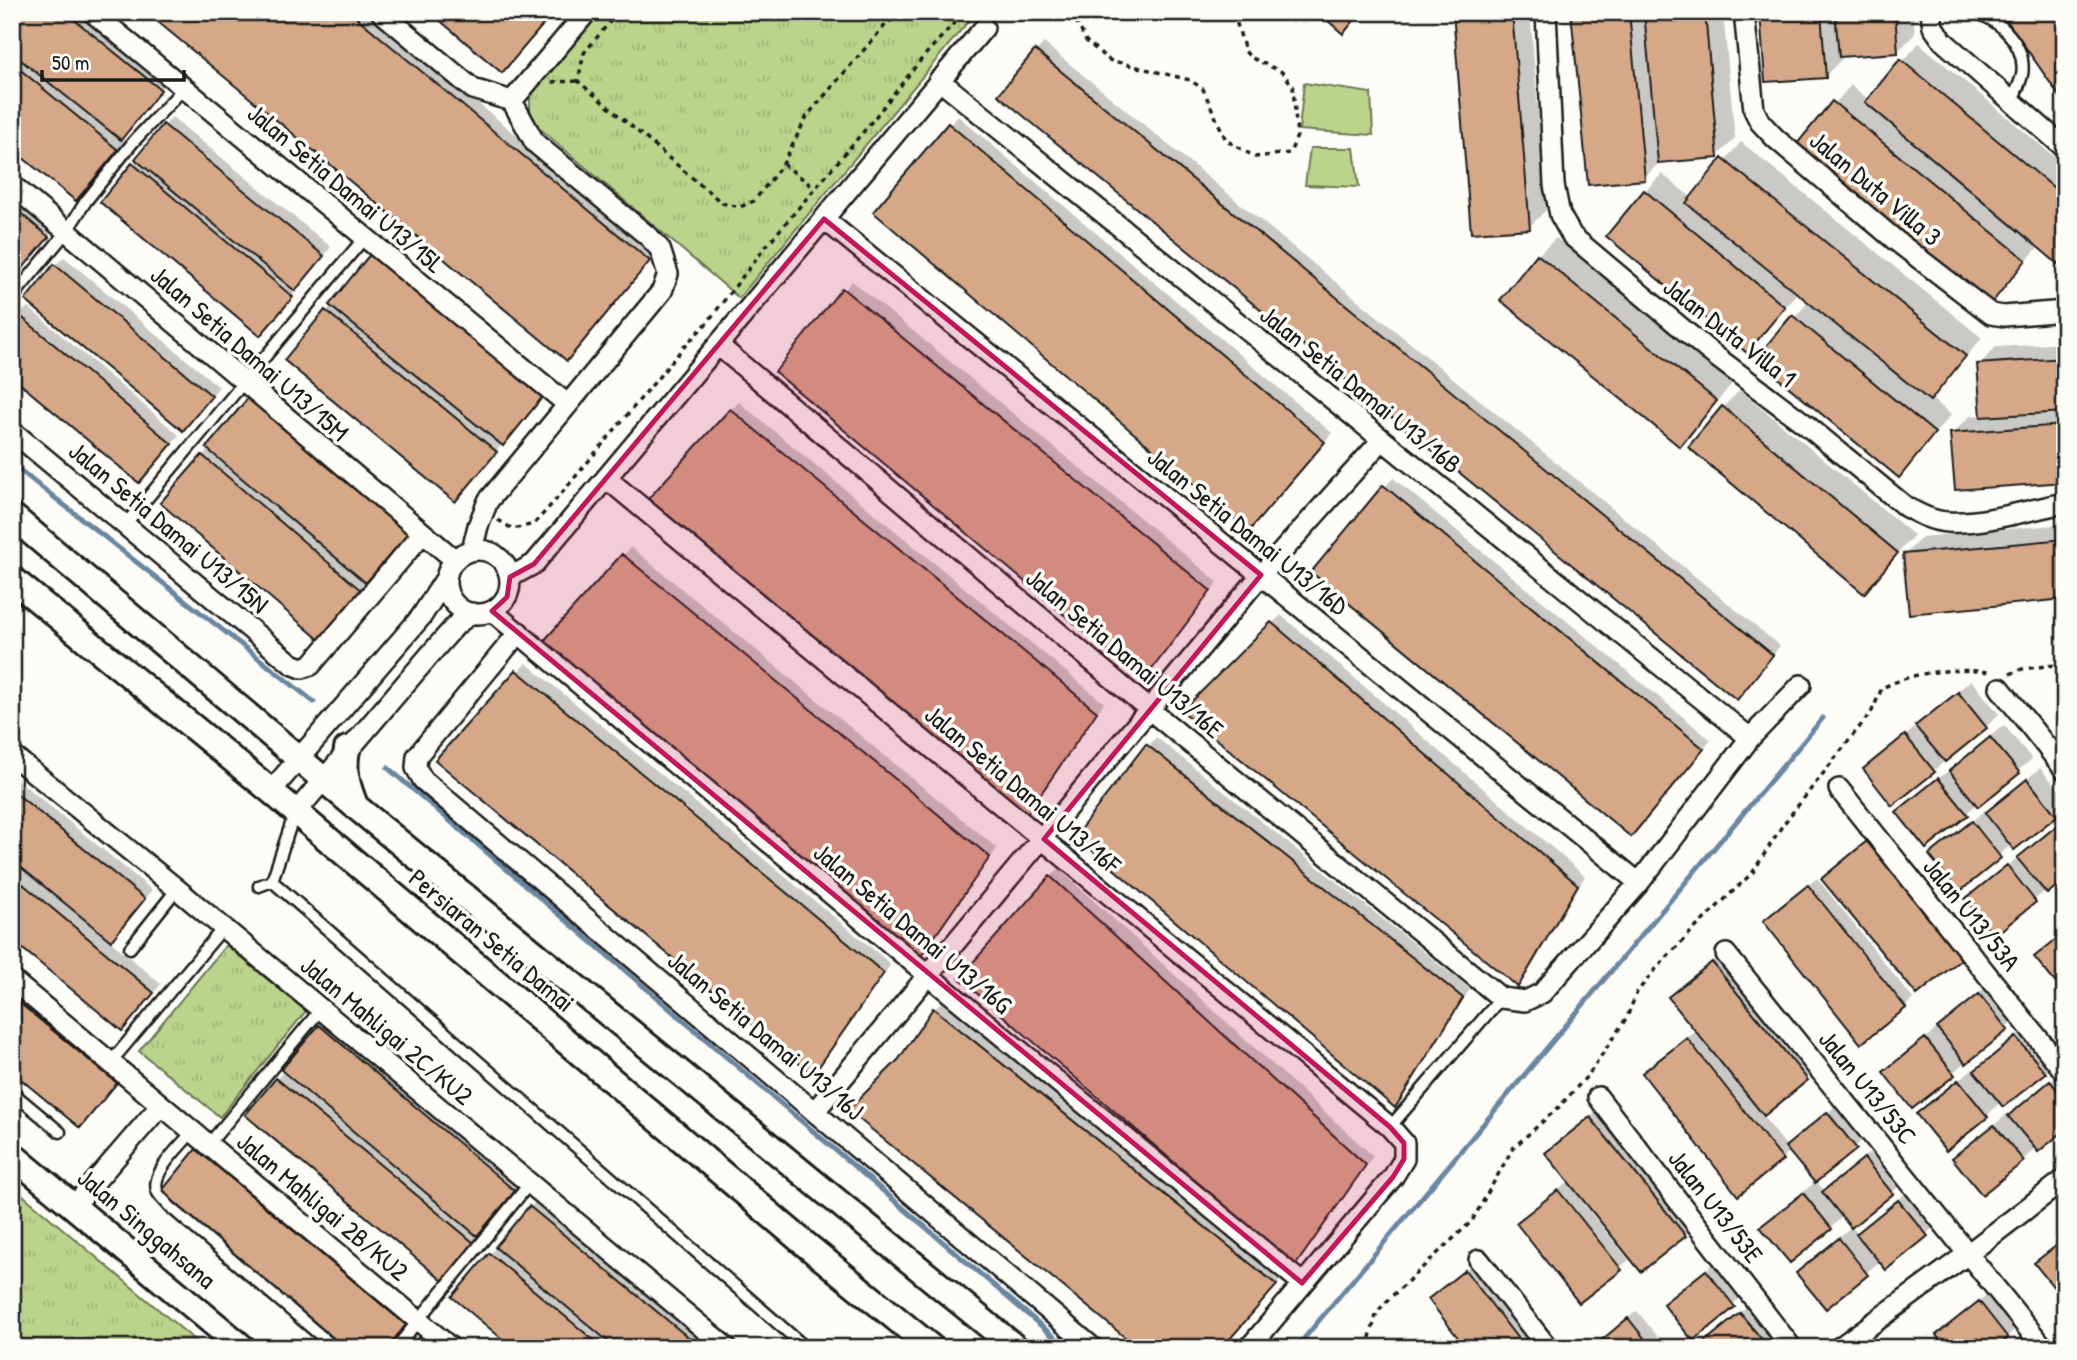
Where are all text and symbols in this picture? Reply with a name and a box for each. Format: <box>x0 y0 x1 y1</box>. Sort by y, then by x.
scale bar <box>42 38 184 82</box>
text: 50 m <box>52 48 89 77</box>
street label: Jalan Setia Damai U13/15L <box>240 95 452 281</box>
street label: Jalan Duta Villa 3 <box>1803 123 1949 253</box>
street label: Jalan Setia Damai U13/15M <box>143 257 357 449</box>
street label: Jalan Duta Villa 1 <box>1656 269 1804 395</box>
street label: Jalan Setia Damai U13/16B <box>1253 297 1469 481</box>
street label: Jalan Setia Damai U13/15N <box>62 433 276 621</box>
street label: Jalan Setia Damai U13/16D <box>1140 439 1356 623</box>
street label: Jalan Setia Damai U13/16E <box>1019 560 1232 746</box>
street label: Jalan Setia Damai U13/16F <box>918 697 1129 882</box>
street label: Jalan Setia Damai U13/16G <box>806 835 1020 1022</box>
street label: Jalan U13/53A <box>1915 850 2029 978</box>
street label: Persiaran Setia Damai <box>402 860 582 1020</box>
street label: Jalan Setia Damai U13/16J <box>661 943 871 1127</box>
street label: Jalan Mahligai 2C/KU2 <box>293 947 481 1113</box>
street label: Jalan U13/53C <box>1811 1022 1925 1152</box>
street label: Jalan Mahligai 2B/KU2 <box>230 1124 416 1288</box>
street label: Jalan U13/53E <box>1661 1142 1772 1270</box>
street label: Jalan Singgahsana <box>70 1160 224 1296</box>

